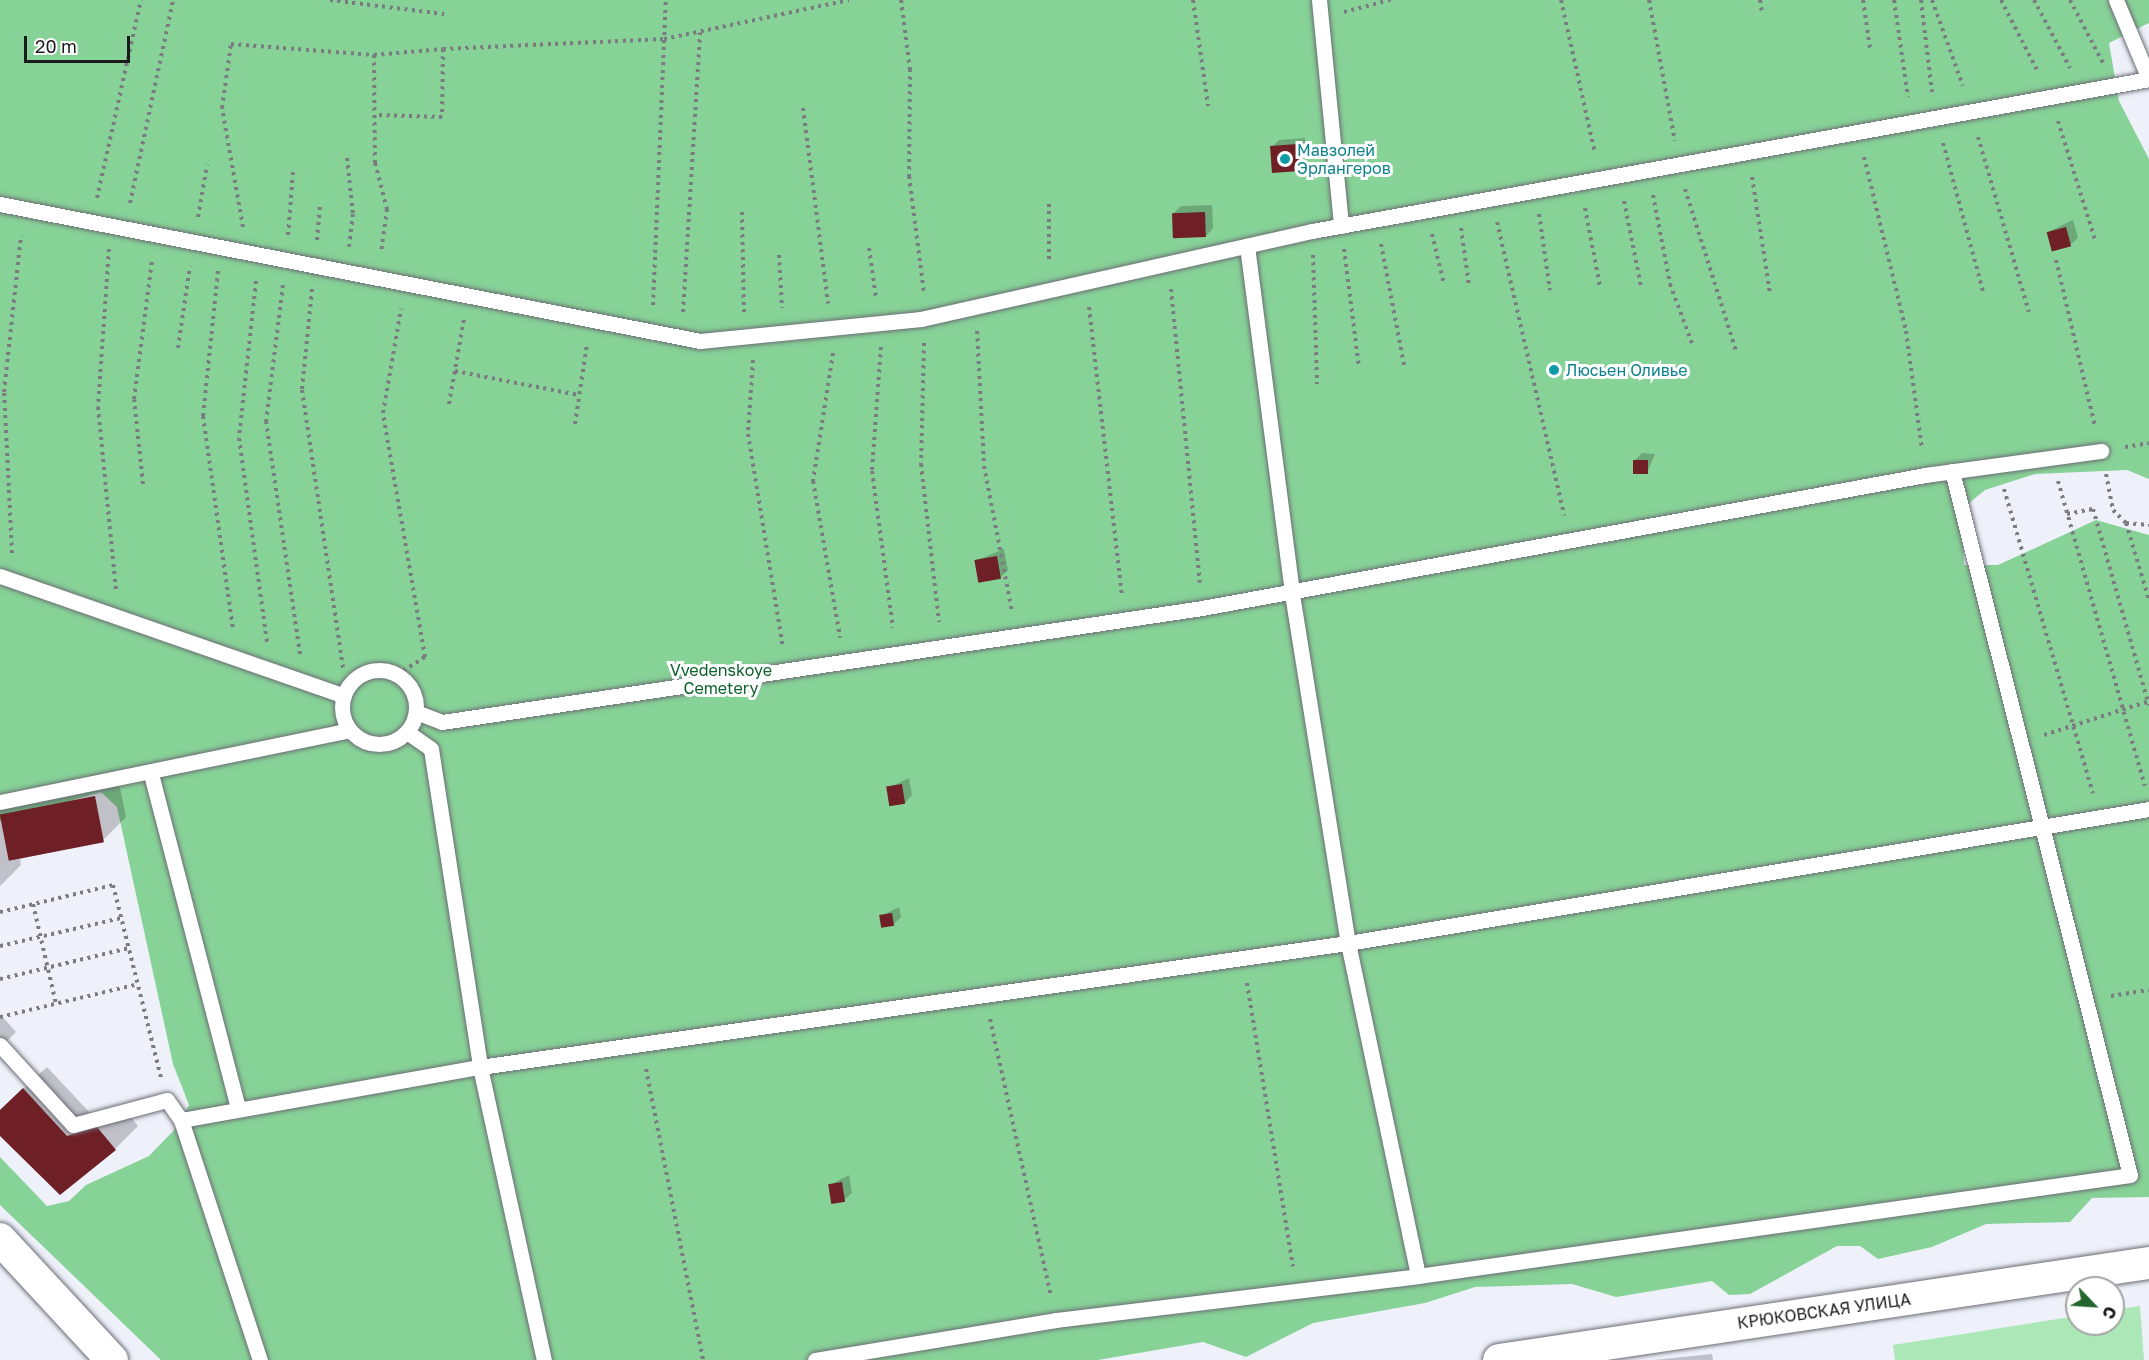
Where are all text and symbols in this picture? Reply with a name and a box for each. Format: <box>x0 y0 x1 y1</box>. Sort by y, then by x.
scale bar <box>27 24 134 62</box>
text: 20 m <box>35 35 77 57</box>
place label: Мавзолей Эрлангеров <box>1297 140 1391 178</box>
marker: Мавзолей Эрлангеров <box>1278 152 1292 166</box>
place label: Люсьен Оливье <box>1566 360 1688 380</box>
marker: Люсьен Оливье <box>1547 363 1561 377</box>
park label: Vvedenskoye Cemetery <box>670 660 772 698</box>
north arrow <box>2065 1276 2125 1336</box>
street label: КРЮКОВСКАЯ УЛИЦА <box>1736 1289 1912 1333</box>
text: С <box>2098 1303 2121 1322</box>

